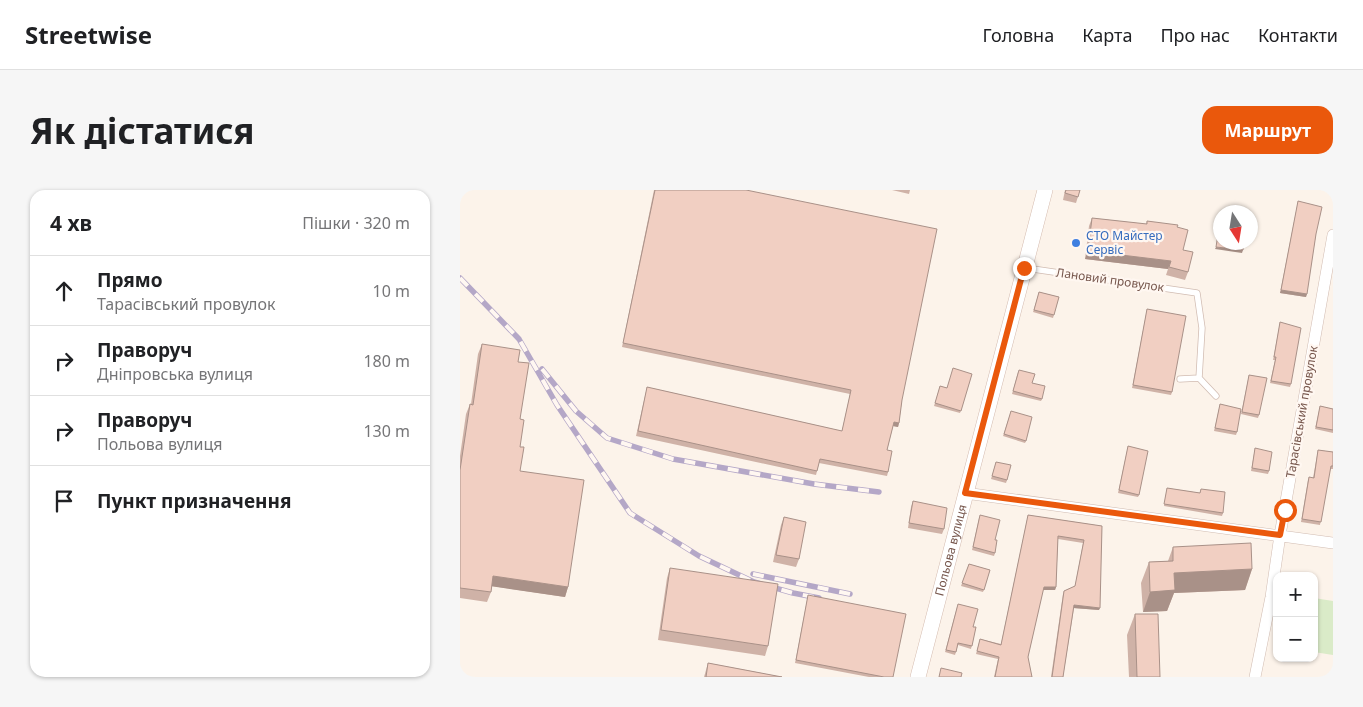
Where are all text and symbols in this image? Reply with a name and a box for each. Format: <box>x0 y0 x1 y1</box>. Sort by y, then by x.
text: Streetwise <box>25 18 152 51</box>
text: Головна <box>983 23 1054 47</box>
text: Карта <box>1082 23 1132 47</box>
text: Про нас <box>1160 23 1230 47</box>
text: Контакти <box>1258 23 1338 47</box>
button: Маршрут <box>1202 106 1333 154</box>
text: Як дістатися <box>30 107 255 154</box>
north arrow <box>1213 205 1258 250</box>
text: 4 хв <box>50 209 92 237</box>
text: Пішки · 320 m <box>302 212 410 234</box>
place label: СТО Майстер Сервіс <box>1086 227 1163 258</box>
marker: СТО Майстер Сервіс <box>1070 237 1082 249</box>
route end <box>1013 257 1036 280</box>
street label: Лановий провулок <box>1055 264 1166 296</box>
text: Прямо <box>97 267 163 293</box>
icon: ahead <box>50 277 78 305</box>
text: 10 m <box>373 280 410 302</box>
text: Тарасівський провулок <box>97 293 275 315</box>
text: Праворуч <box>97 337 192 363</box>
street label: Тарасівський провулок <box>1282 344 1322 479</box>
icon: right <box>50 347 78 375</box>
text: 180 m <box>363 350 410 372</box>
text: Дніпровська вулиця <box>97 363 253 385</box>
text: Праворуч <box>97 407 192 433</box>
icon: right <box>50 417 78 445</box>
text: 130 m <box>363 420 410 442</box>
text: Польова вулиця <box>97 433 223 455</box>
icon: arrive <box>50 487 78 515</box>
text: Пункт призначення <box>97 488 291 514</box>
route start <box>1274 499 1297 522</box>
street label: Польова вулиця <box>930 502 971 598</box>
map controls <box>1273 572 1318 662</box>
button: + <box>1273 572 1318 617</box>
button: − <box>1273 617 1318 662</box>

